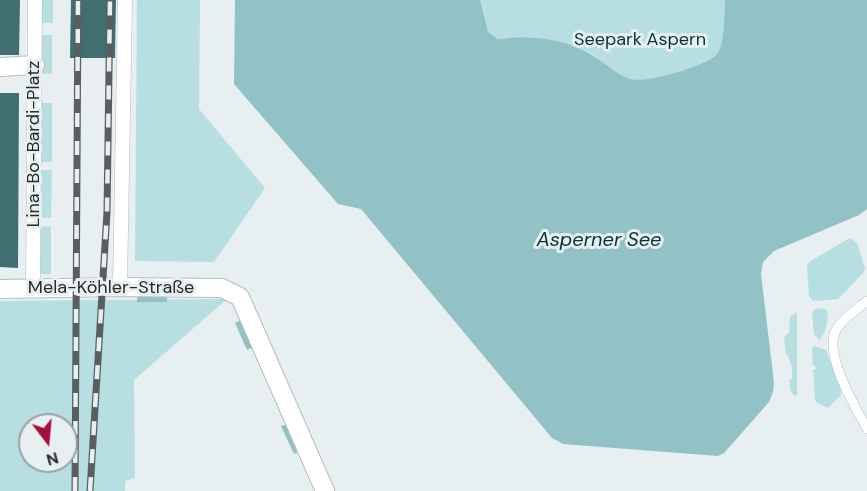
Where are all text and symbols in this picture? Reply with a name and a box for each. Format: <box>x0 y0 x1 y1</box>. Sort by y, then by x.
park label: Seepark Aspern <box>574 29 706 51</box>
street label: Lina-Bo-Bardi-Platz <box>23 61 45 227</box>
water label: Asperner See <box>537 229 661 253</box>
street label: Mela-Köhler-Straße <box>28 277 194 299</box>
north arrow <box>18 413 78 473</box>
text: N <box>44 447 61 471</box>

